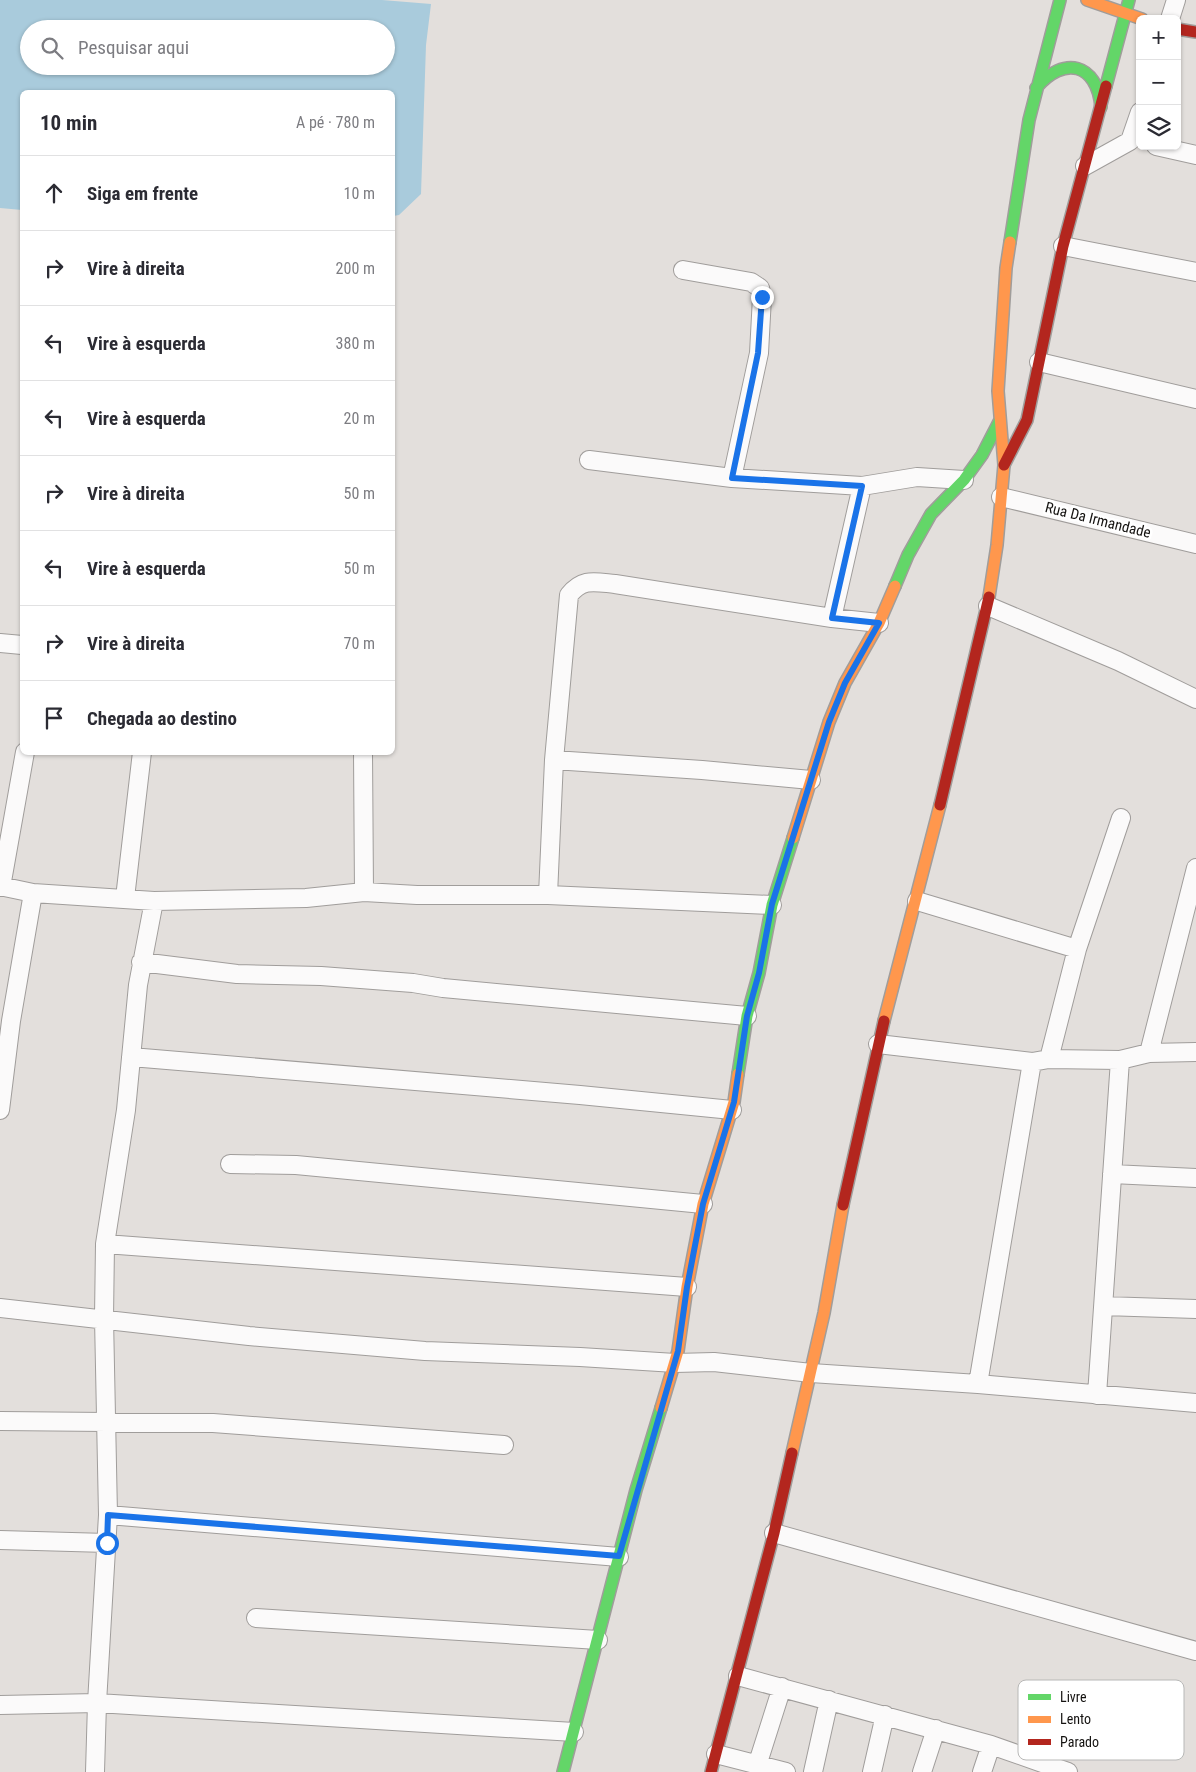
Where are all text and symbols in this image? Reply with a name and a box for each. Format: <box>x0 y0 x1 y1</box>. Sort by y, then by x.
map controls <box>1136 15 1181 150</box>
button: + <box>1136 15 1181 60</box>
search box <box>20 20 395 75</box>
icon: search <box>38 34 66 62</box>
text: Pesquisar aqui <box>78 36 189 59</box>
button: − <box>1136 60 1181 105</box>
button: layers <box>1136 105 1181 150</box>
text: 10 min <box>40 111 97 135</box>
text: A pé · 780 m <box>296 113 375 132</box>
icon: ahead <box>40 179 68 207</box>
text: Siga em frente <box>87 182 198 205</box>
text: 10 m <box>343 184 375 203</box>
icon: right <box>40 254 68 282</box>
text: Vire à direita <box>87 257 185 280</box>
text: 200 m <box>336 259 375 278</box>
route end <box>751 286 774 309</box>
icon: left <box>40 329 68 357</box>
text: Vire à esquerda <box>87 332 206 355</box>
text: 380 m <box>336 334 375 353</box>
icon: left <box>40 404 68 432</box>
text: Vire à esquerda <box>87 407 206 430</box>
text: 20 m <box>343 409 375 428</box>
icon: right <box>40 479 68 507</box>
text: Vire à direita <box>87 482 185 505</box>
text: 50 m <box>343 484 375 503</box>
street label: Rua Da Irmandade <box>1043 498 1153 542</box>
icon: left <box>40 554 68 582</box>
text: Vire à esquerda <box>87 557 206 580</box>
text: 50 m <box>343 559 375 578</box>
icon: right <box>40 629 68 657</box>
text: Vire à direita <box>87 632 185 655</box>
text: 70 m <box>343 634 375 653</box>
icon: arrive <box>40 704 68 732</box>
text: Chegada ao destino <box>87 707 237 730</box>
route start <box>96 1532 119 1555</box>
legend <box>1018 1680 1184 1760</box>
text: Livre <box>1060 1689 1087 1705</box>
text: Lento <box>1060 1711 1091 1727</box>
text: Parado <box>1060 1734 1099 1750</box>

